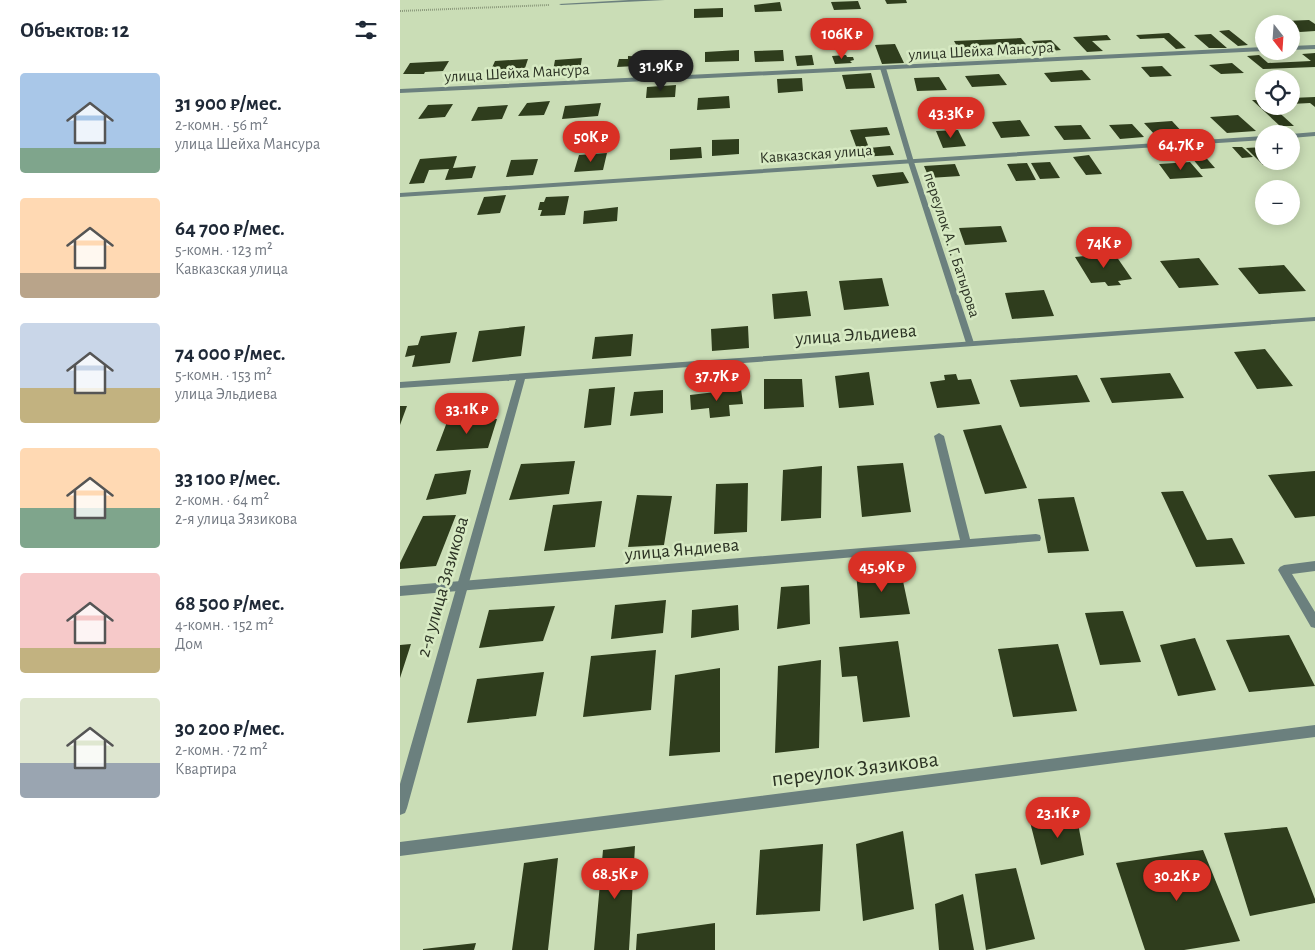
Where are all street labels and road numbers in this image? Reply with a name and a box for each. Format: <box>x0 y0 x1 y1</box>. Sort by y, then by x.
street label: улица Шейха Мансура <box>907 39 1054 64</box>
street label: улица Шейха Мансура <box>443 61 590 86</box>
street label: Кавказская улица <box>759 142 873 167</box>
street label: переулок А. Г. Батырова <box>920 171 983 320</box>
street label: улица Эльдиева <box>794 321 918 349</box>
street label: 2-я улица Зязикова <box>414 514 472 659</box>
street label: улица Яндиева <box>623 536 740 565</box>
street label: переулок Зязикова <box>770 748 940 790</box>

